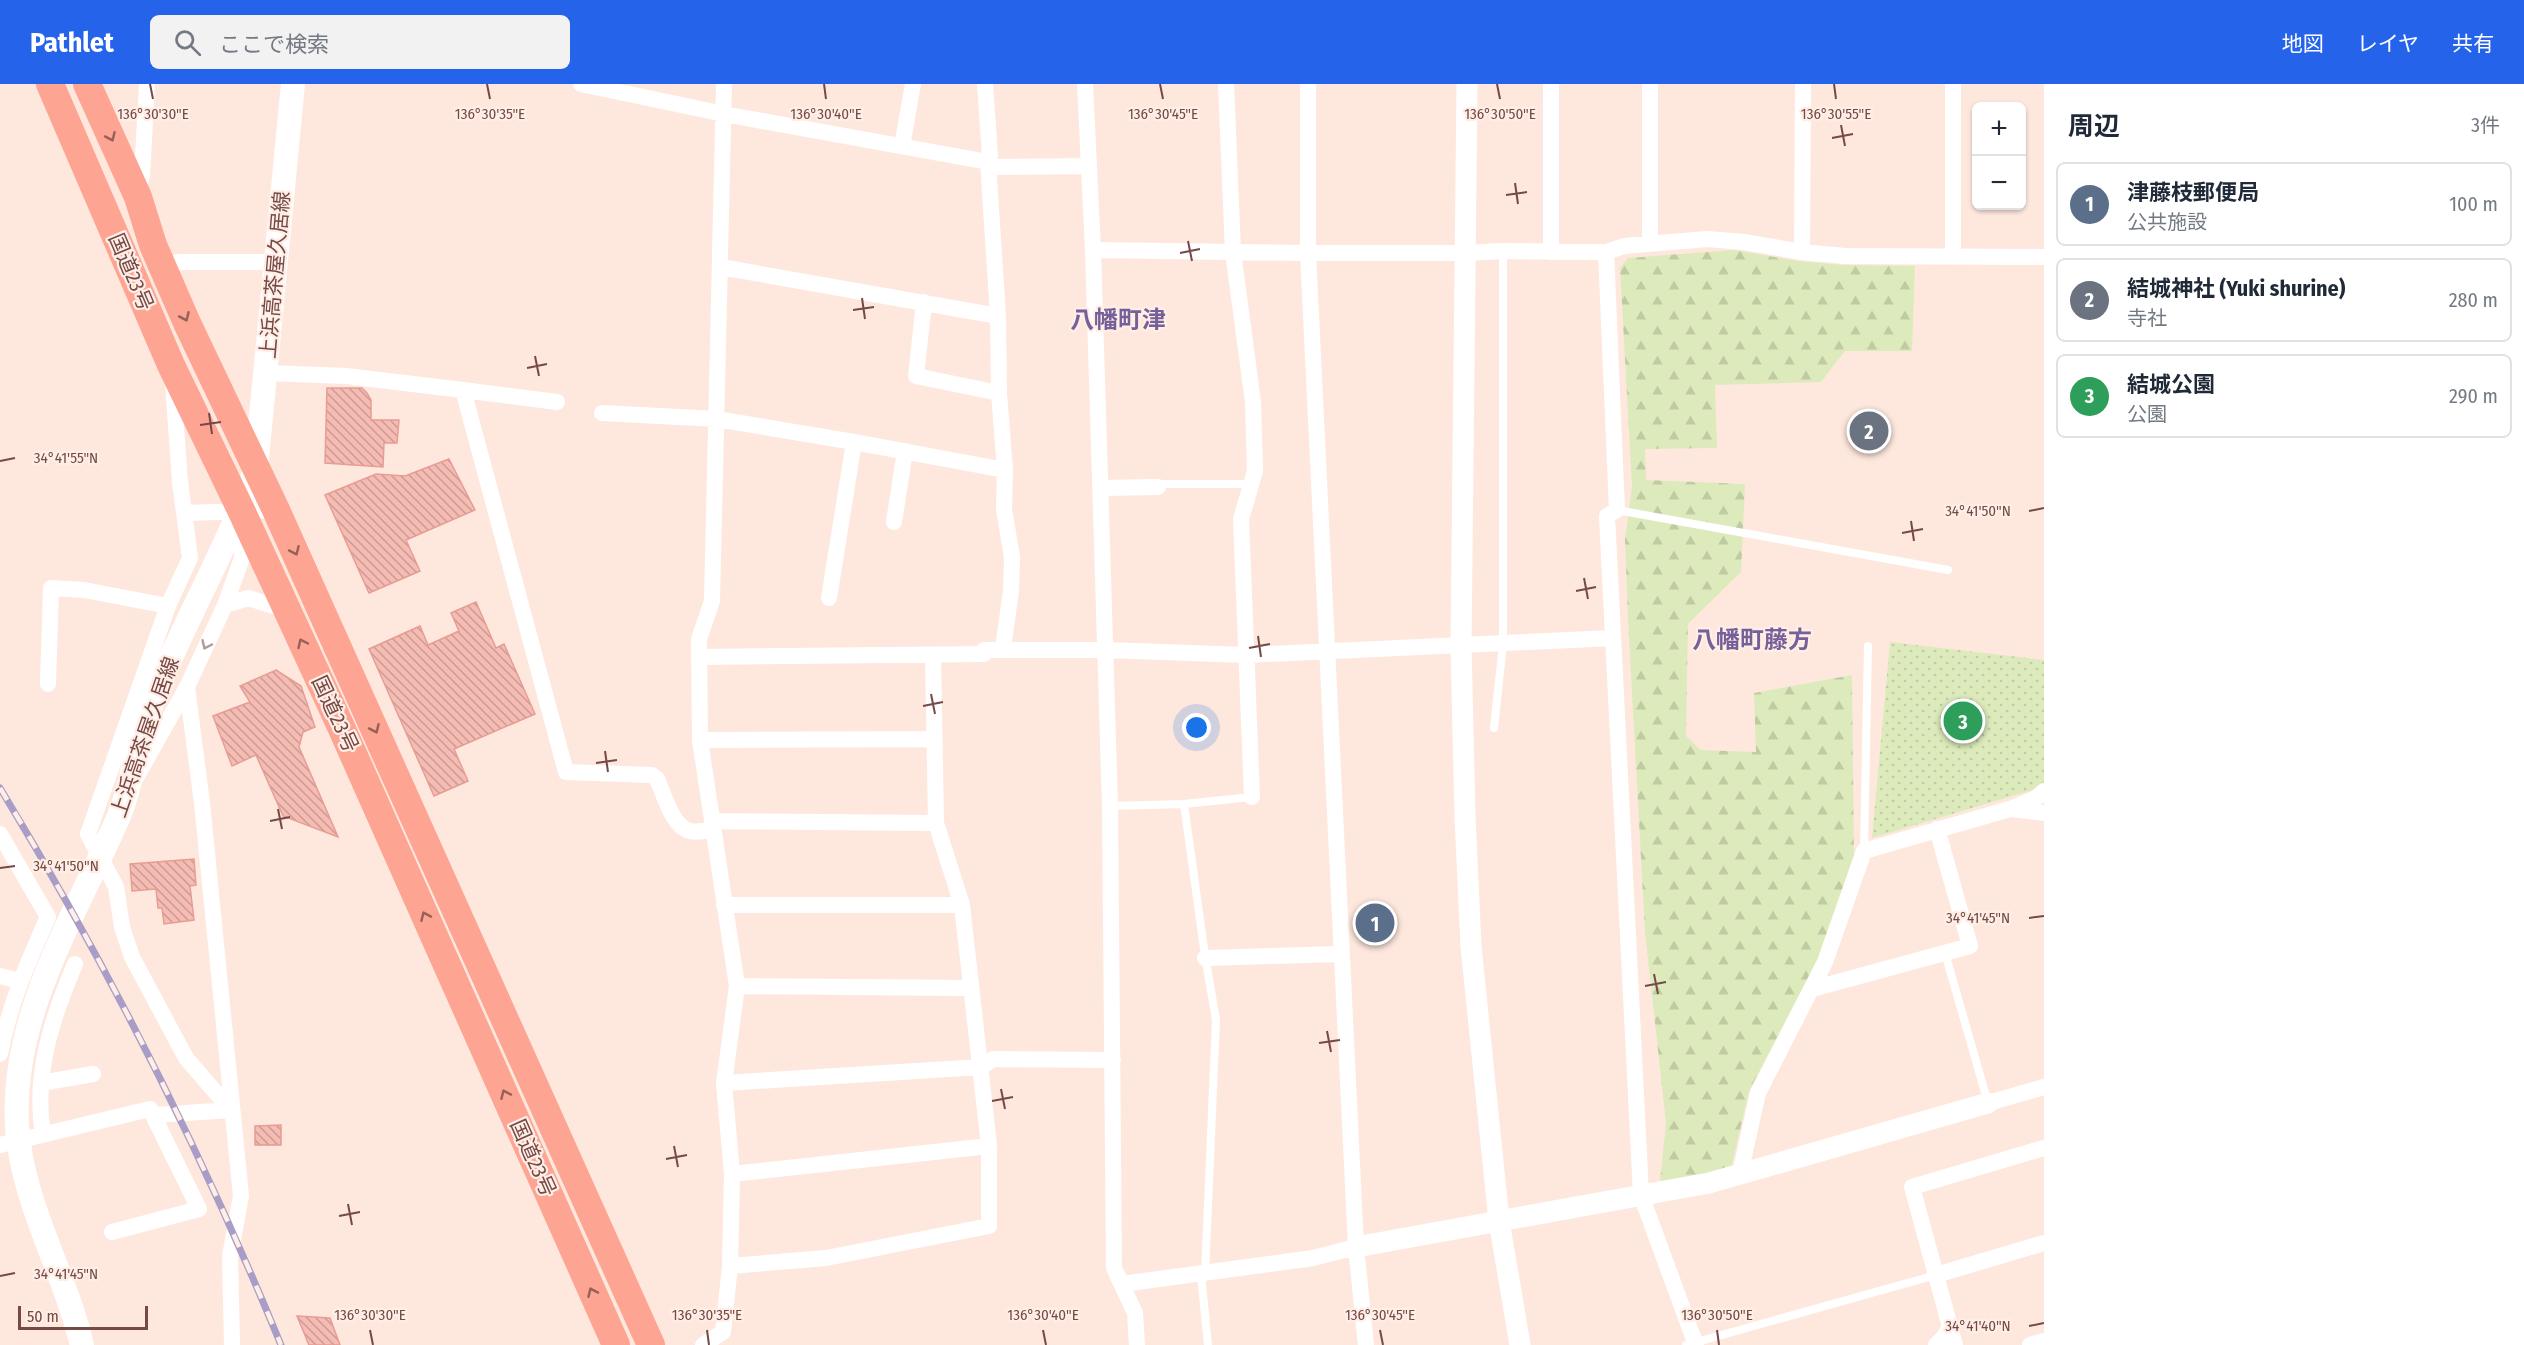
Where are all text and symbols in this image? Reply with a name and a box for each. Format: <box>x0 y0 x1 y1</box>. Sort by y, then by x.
search box <box>150 15 570 69</box>
text: Pathlet <box>30 26 114 59</box>
icon: search <box>171 26 204 59</box>
text: ここで検索 <box>219 31 329 58</box>
text: 地図 <box>2282 31 2324 57</box>
text: レイヤ <box>2357 31 2419 57</box>
text: 共有 <box>2452 31 2494 57</box>
map controls <box>1972 102 2026 210</box>
button: + <box>1972 102 2026 156</box>
text: 136°30'30"E <box>117 105 189 123</box>
text: 136°30'35"E <box>455 105 525 123</box>
text: 136°30'40"E <box>790 105 862 123</box>
text: 136°30'45"E <box>1128 105 1198 123</box>
text: 136°30'50"E <box>1464 105 1536 123</box>
text: 136°30'55"E <box>1801 105 1871 123</box>
text: 周辺 <box>2068 111 2120 142</box>
text: 3件 <box>2471 113 2500 137</box>
one-way arrow <box>103 131 115 142</box>
button: − <box>1972 156 2026 210</box>
text: 津藤枝郵便局 <box>2127 179 2259 206</box>
street label: 上浜高茶屋久居線 <box>255 190 295 360</box>
text: 1 <box>2085 192 2094 216</box>
text: 100 m <box>2449 192 2498 216</box>
text: 公共施設 <box>2127 210 2207 234</box>
street label: 国道23号 <box>103 229 159 315</box>
text: 結城神社 (Yuki shurine) <box>2127 275 2345 302</box>
text: 2 <box>2085 288 2094 312</box>
text: 280 m <box>2449 288 2498 312</box>
district label: 八幡町津 <box>1070 306 1166 334</box>
text: 寺社 <box>2127 306 2167 330</box>
one-way arrow <box>178 311 190 322</box>
text: 結城公園 <box>2127 371 2215 398</box>
text: 3 <box>2085 384 2094 408</box>
text: 290 m <box>2449 384 2498 408</box>
text: 公園 <box>2127 402 2167 426</box>
pin: 2 <box>1850 408 1888 454</box>
text: 34°41'55"N <box>34 449 98 467</box>
text: 34°41'50"N <box>1945 502 2011 520</box>
one-way arrow <box>287 544 299 555</box>
district label: 八幡町藤方 <box>1692 626 1812 654</box>
one-way arrow <box>297 638 309 649</box>
one-way arrow <box>202 639 214 650</box>
street label: 上浜高茶屋久居線 <box>105 653 185 821</box>
street label: 国道23号 <box>306 671 364 757</box>
pin: 3 <box>1944 698 1982 744</box>
your location <box>1182 713 1211 742</box>
one-way arrow <box>367 722 379 733</box>
text: 34°41'50"N <box>33 857 99 875</box>
pin: 1 <box>1356 900 1394 946</box>
text: 34°41'45"N <box>1946 909 2010 927</box>
one-way arrow <box>421 911 433 922</box>
one-way arrow <box>500 1090 512 1101</box>
street label: 国道23号 <box>505 1115 561 1201</box>
text: 34°41'45"N <box>34 1265 98 1283</box>
one-way arrow <box>588 1287 600 1298</box>
scale bar <box>18 1303 148 1330</box>
text: 136°30'30"E <box>334 1306 406 1324</box>
text: 136°30'35"E <box>672 1306 742 1324</box>
text: 136°30'40"E <box>1007 1306 1079 1324</box>
text: 136°30'45"E <box>1345 1306 1415 1324</box>
text: 136°30'50"E <box>1681 1306 1753 1324</box>
text: 50 m <box>27 1307 59 1326</box>
text: 34°41'40"N <box>1945 1317 2011 1335</box>

